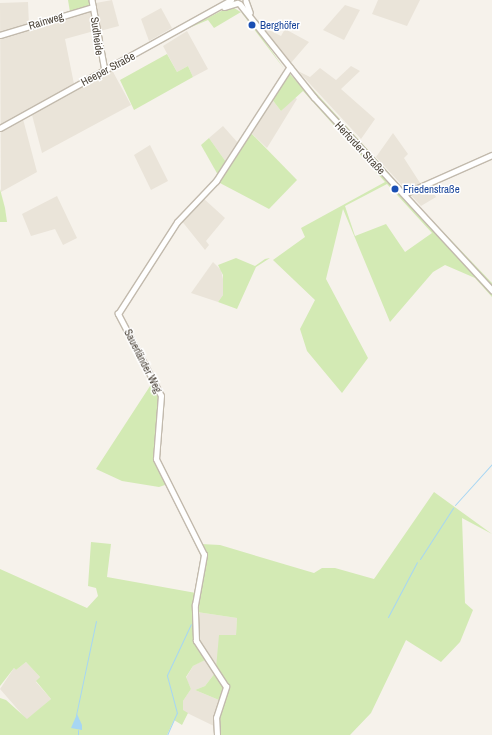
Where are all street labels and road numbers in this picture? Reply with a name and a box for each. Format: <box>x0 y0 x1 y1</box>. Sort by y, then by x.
street label: Rainweg <box>27 9 65 33</box>
street label: Sudheide <box>88 16 106 56</box>
street label: Heeper Straße <box>79 49 137 89</box>
street label: Herforder Straße <box>332 119 388 177</box>
street label: Sauerländer Weg <box>121 327 165 395</box>

